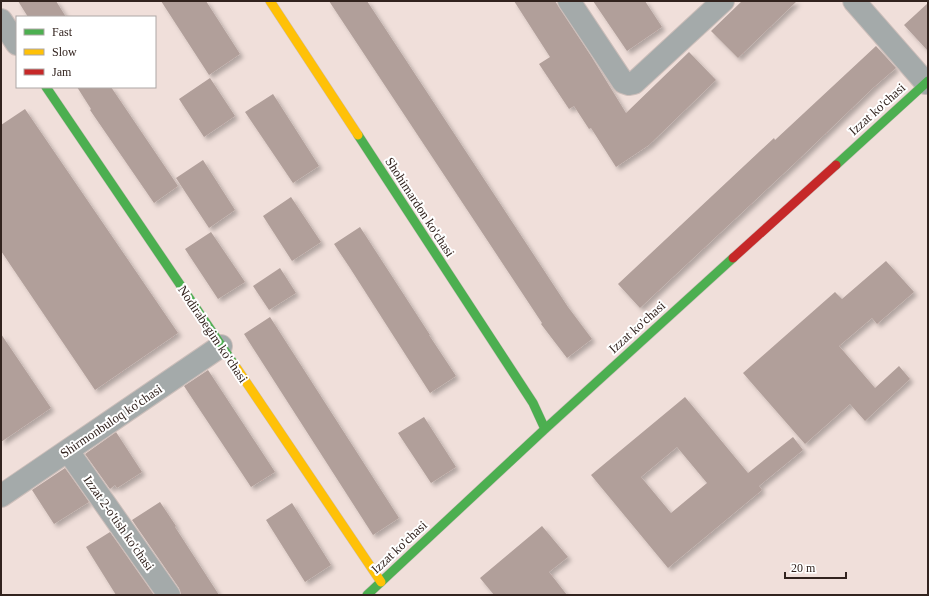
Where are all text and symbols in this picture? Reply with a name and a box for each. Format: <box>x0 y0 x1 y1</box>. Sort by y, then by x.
legend <box>16 16 156 88</box>
text: Fast <box>52 25 73 39</box>
text: Slow <box>52 45 77 59</box>
text: Jam <box>52 65 72 79</box>
street label: Izzat ko'chasi <box>846 80 909 138</box>
street label: Shohimardon ko'chasi <box>382 155 458 260</box>
street label: Nodirabegim ko'chasi <box>175 283 251 386</box>
street label: Izzat ko'chasi <box>606 298 669 356</box>
street label: Shirmonbuloq ko'chasi <box>57 381 165 461</box>
street label: Izzat 2-o'tish ko'chasi <box>81 473 158 574</box>
street label: Izzat ko'chasi <box>368 517 430 577</box>
scale bar <box>785 554 846 580</box>
text: 20 m <box>791 561 816 575</box>

